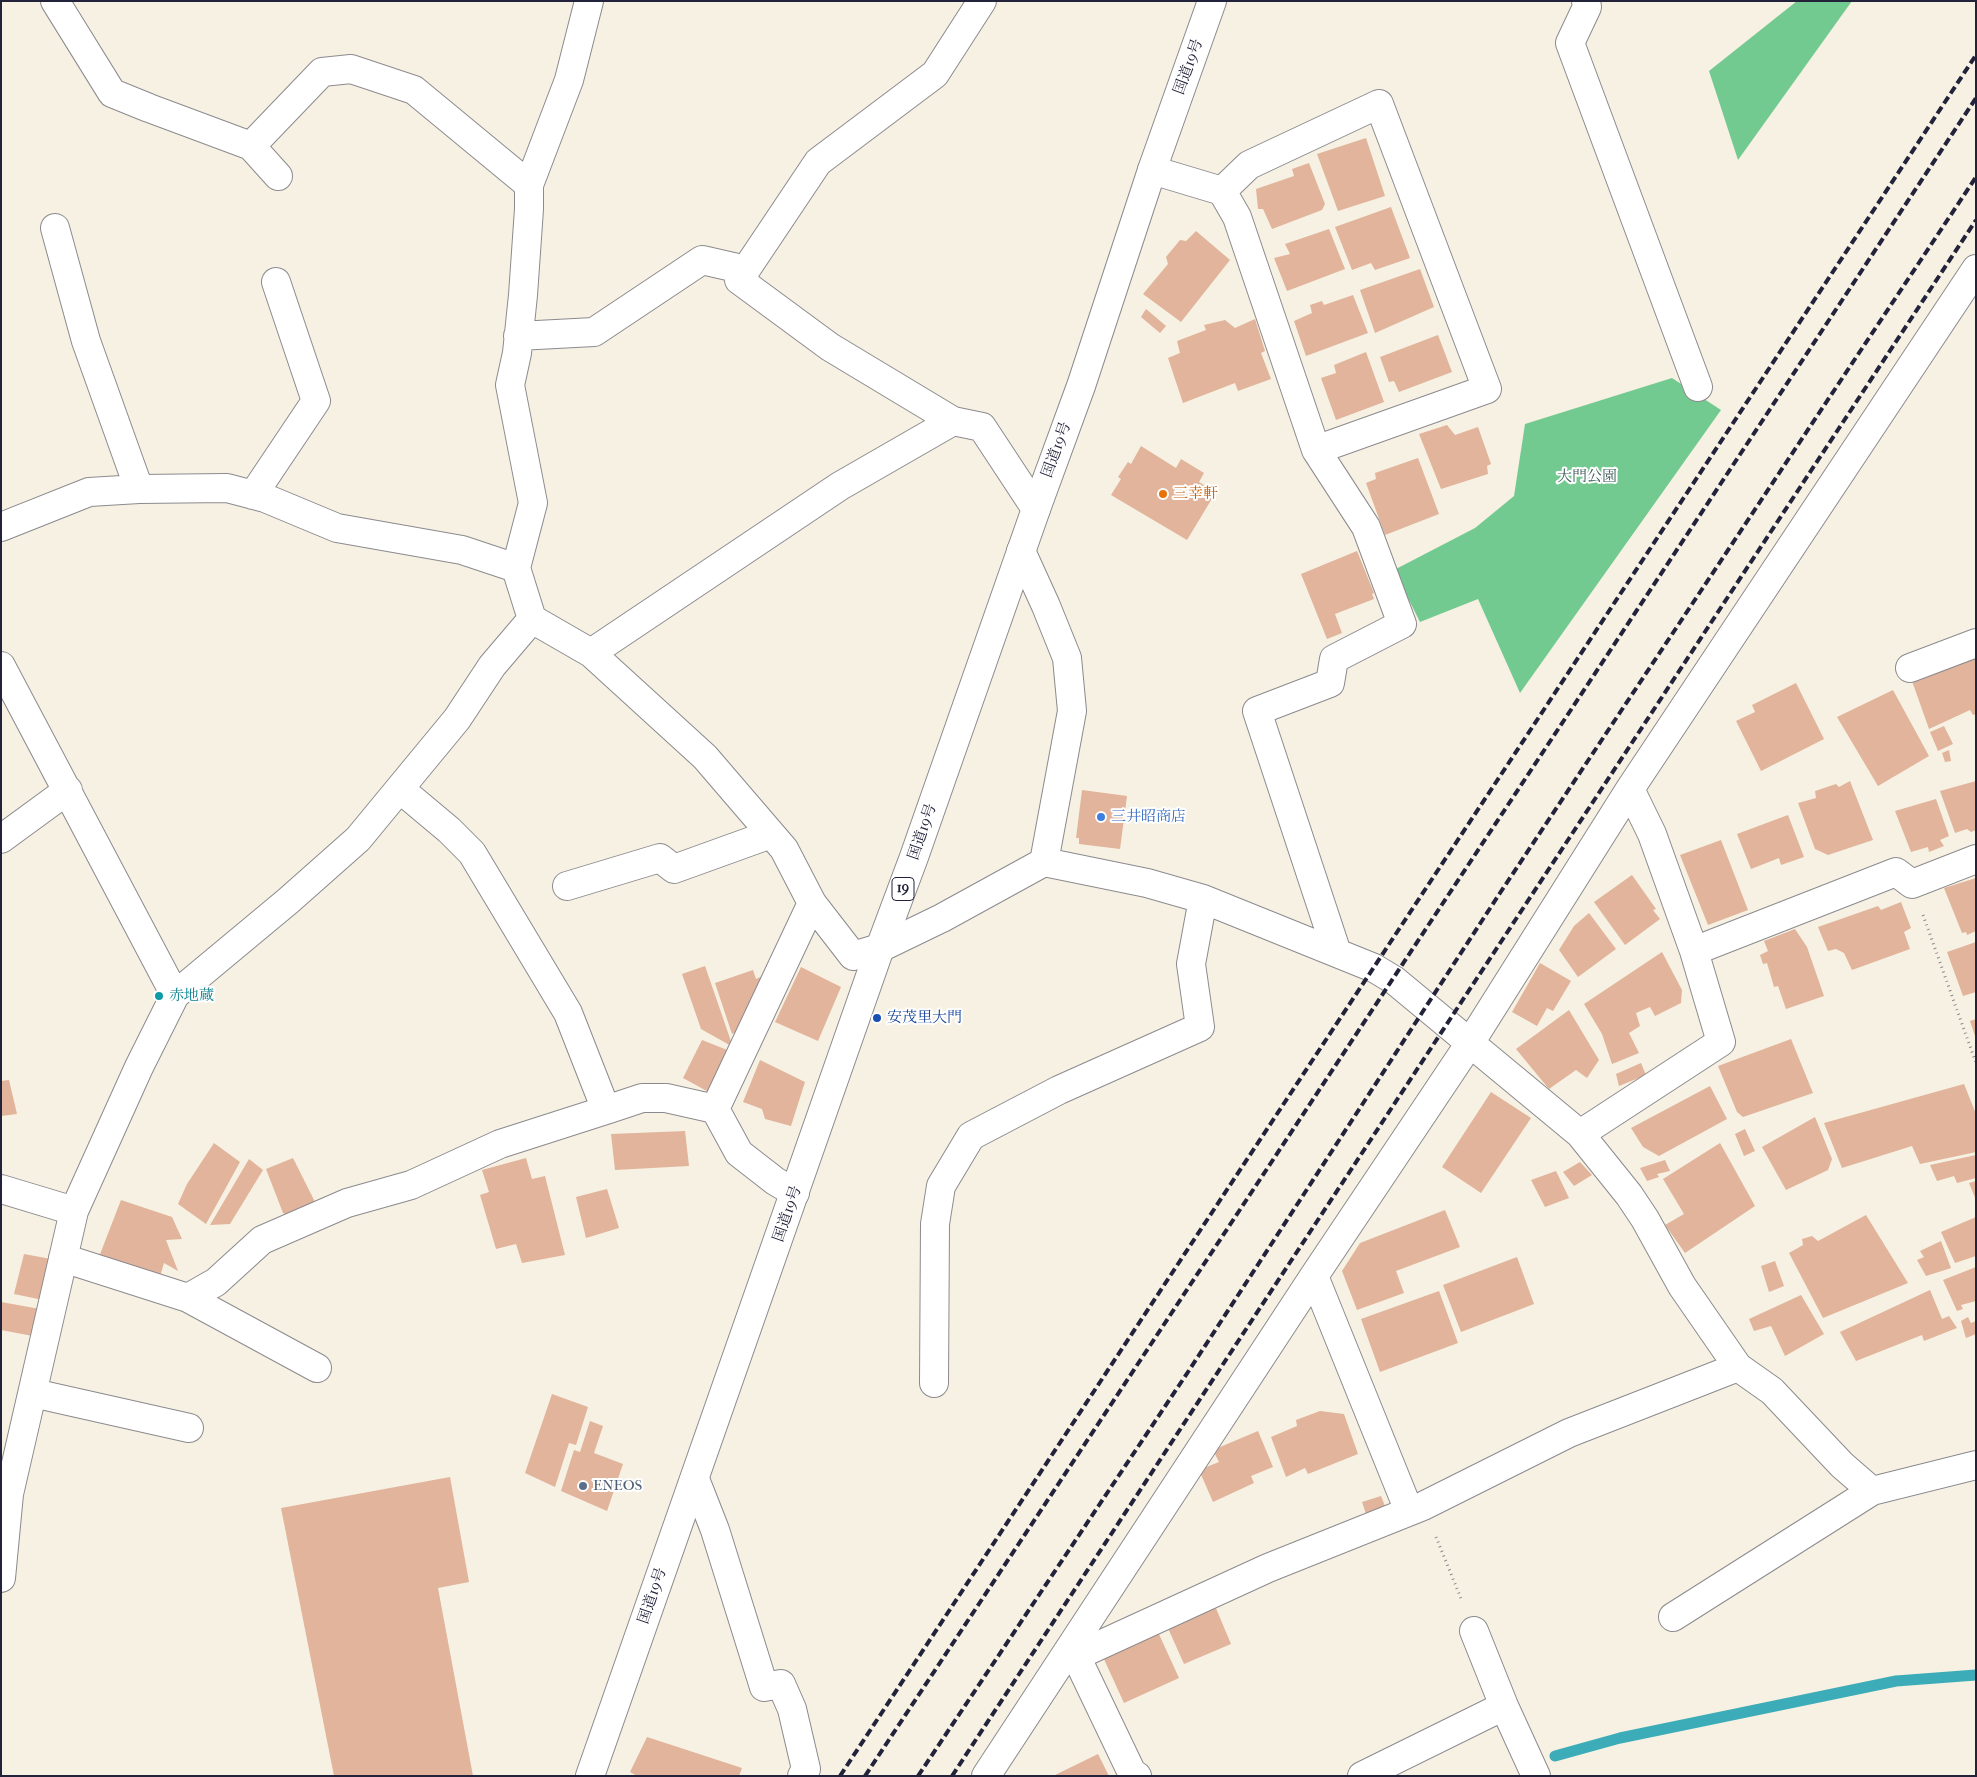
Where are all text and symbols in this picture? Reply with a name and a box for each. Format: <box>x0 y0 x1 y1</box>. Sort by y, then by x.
street label: 国道19号 <box>1171 37 1207 97</box>
street label: 国道19号 <box>1039 420 1075 480</box>
park label: 大門公園 <box>1557 468 1617 486</box>
place label: 三幸軒 <box>1173 485 1218 503</box>
marker: 三幸軒 <box>1157 488 1169 500</box>
street label: 国道19号 <box>905 802 941 862</box>
place label: 三井昭商店 <box>1111 808 1186 826</box>
marker: 三井昭商店 <box>1095 811 1107 823</box>
road number: 19 <box>892 878 914 901</box>
place label: 赤地蔵 <box>169 987 214 1005</box>
marker: 赤地蔵 <box>153 990 165 1002</box>
place label: 安茂里大門 <box>887 1009 962 1027</box>
marker: 安茂里大門 <box>871 1012 883 1024</box>
street label: 国道19号 <box>770 1184 806 1244</box>
place label: ENEOS <box>593 1477 642 1495</box>
marker: ENEOS <box>577 1480 589 1492</box>
street label: 国道19号 <box>635 1566 671 1626</box>

